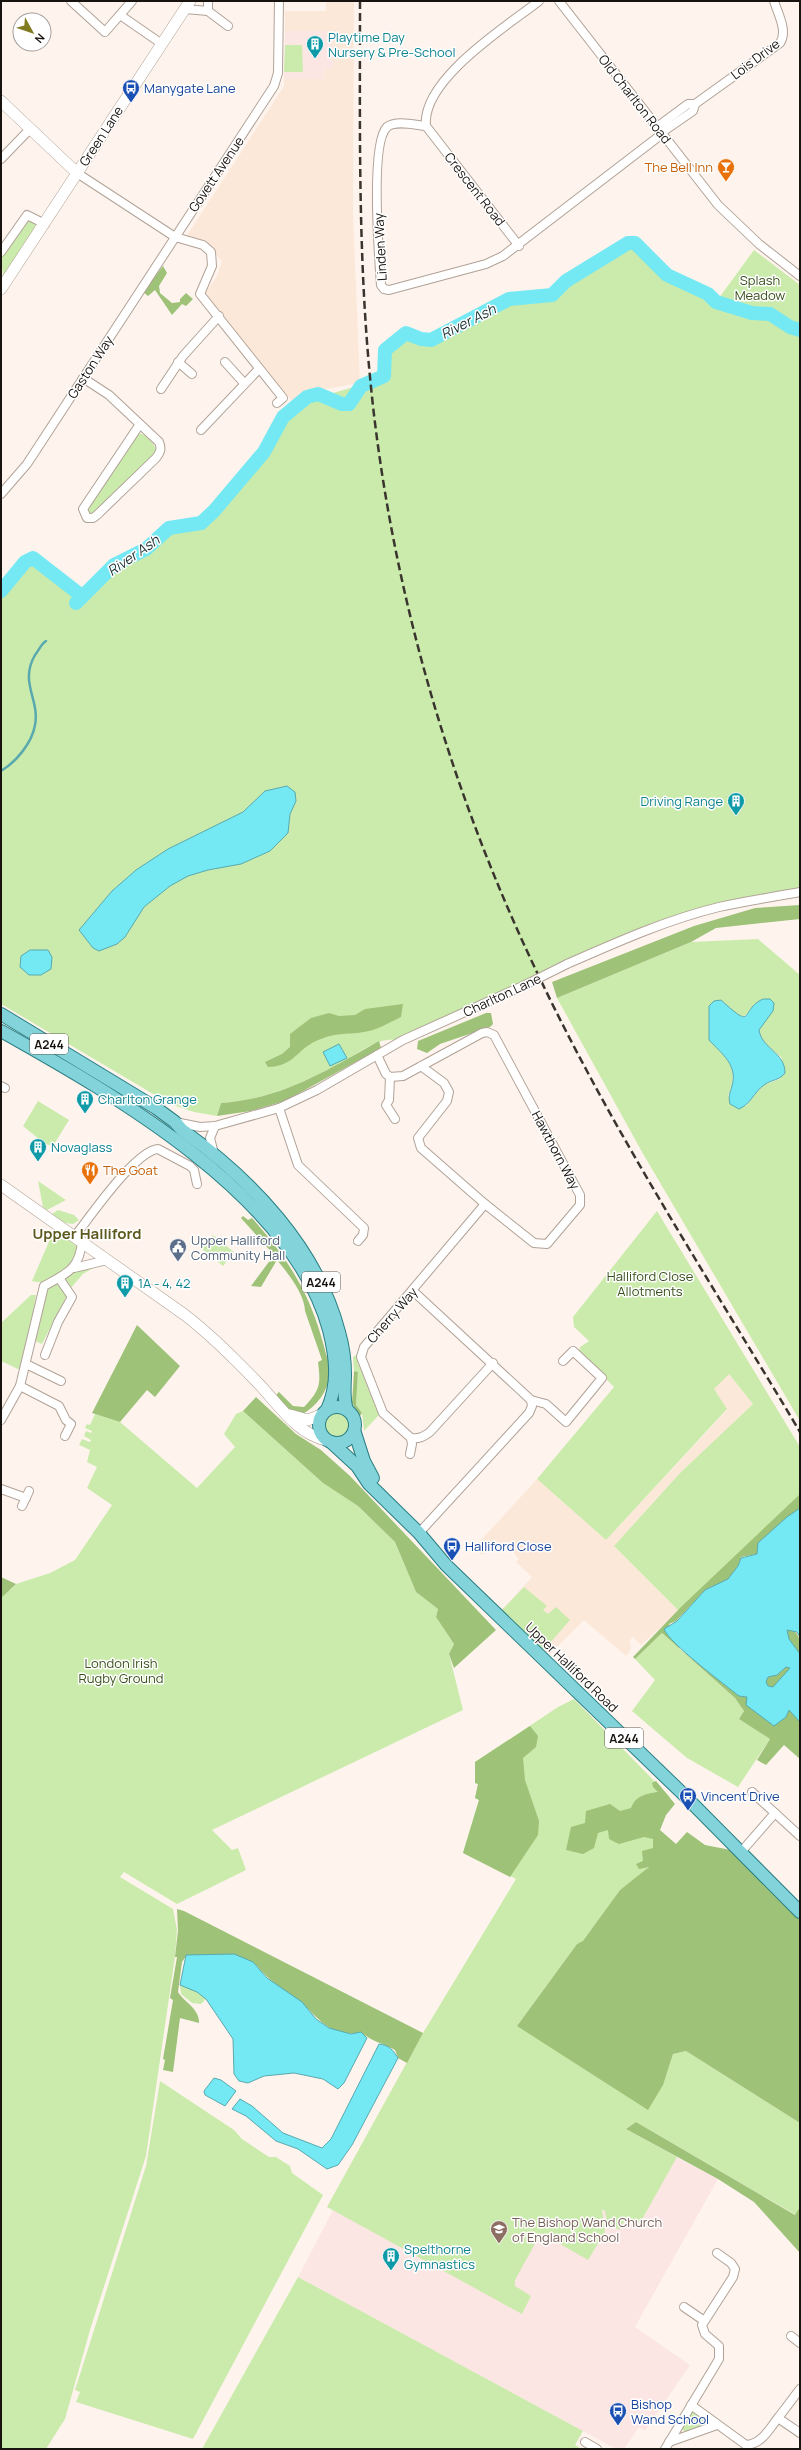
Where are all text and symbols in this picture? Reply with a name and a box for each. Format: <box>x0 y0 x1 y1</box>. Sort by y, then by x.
north arrow <box>12 12 52 52</box>
place label: Playtime Day Nursery & Pre-School <box>328 28 455 61</box>
text: N <box>32 31 48 47</box>
building icon: Playtime Day Nursery & Pre-School <box>305 34 325 59</box>
street label: Lois Drive <box>727 34 784 83</box>
street label: Old Charlton Road <box>595 51 675 147</box>
bus stop icon: Manygate Lane <box>121 78 141 103</box>
place label: Manygate Lane <box>144 79 236 97</box>
street label: Green Lane <box>75 102 127 169</box>
street label: Govett Avenue <box>184 132 248 215</box>
street label: Crescent Road <box>441 148 509 230</box>
bar icon: The Bell Inn <box>716 157 736 182</box>
place label: The Bell Inn <box>645 158 713 176</box>
street label: Linden Way <box>369 212 391 281</box>
park label: Splash Meadow <box>735 271 785 304</box>
water label: River Ash <box>437 299 499 343</box>
street label: Gaston Way <box>63 332 117 402</box>
water label: River Ash <box>103 530 163 580</box>
building icon: Driving Range <box>726 791 746 816</box>
place label: Driving Range <box>640 792 723 810</box>
street label: Charlton Lane <box>460 969 544 1021</box>
road number: A244 <box>30 1034 68 1054</box>
building icon: Charlton Grange <box>75 1089 95 1114</box>
place label: Charlton Grange <box>98 1090 197 1108</box>
street label: Hawthorn Way <box>528 1107 584 1193</box>
building icon: Novaglass <box>28 1137 48 1162</box>
place label: Novaglass <box>51 1138 113 1156</box>
restaurant icon: The Goat <box>80 1160 100 1185</box>
place label: The Goat <box>103 1161 158 1179</box>
district label: Upper Halliford <box>32 1223 142 1244</box>
place label: Upper Halliford Community Hall <box>191 1231 285 1264</box>
public building icon: Upper Halliford Community Hall <box>168 1237 188 1262</box>
park label: Halliford Close Allotments <box>607 1267 694 1300</box>
road number: A244 <box>302 1272 340 1292</box>
building icon: 1A - 4, 42 <box>115 1273 135 1298</box>
place label: 1A - 4, 42 <box>138 1274 191 1292</box>
street label: Cherry Way <box>363 1283 421 1347</box>
bus stop icon: Halliford Close <box>442 1536 462 1561</box>
place label: Halliford Close <box>465 1537 552 1555</box>
street label: Upper Halliford Road <box>522 1618 622 1716</box>
park label: London Irish Rugby Ground <box>79 1654 163 1687</box>
road number: A244 <box>605 1728 643 1748</box>
bus stop icon: Vincent Drive <box>678 1786 698 1811</box>
place label: Vincent Drive <box>701 1787 780 1805</box>
place label: The Bishop Wand Church of England School <box>512 2213 662 2246</box>
school or university icon: The Bishop Wand Church of England School <box>489 2219 509 2244</box>
place label: Spelthorne Gymnastics <box>404 2240 475 2273</box>
building icon: Spelthorne Gymnastics <box>381 2246 401 2271</box>
place label: Bishop Wand School <box>631 2395 709 2428</box>
bus stop icon: Bishop Wand School <box>608 2401 628 2426</box>

